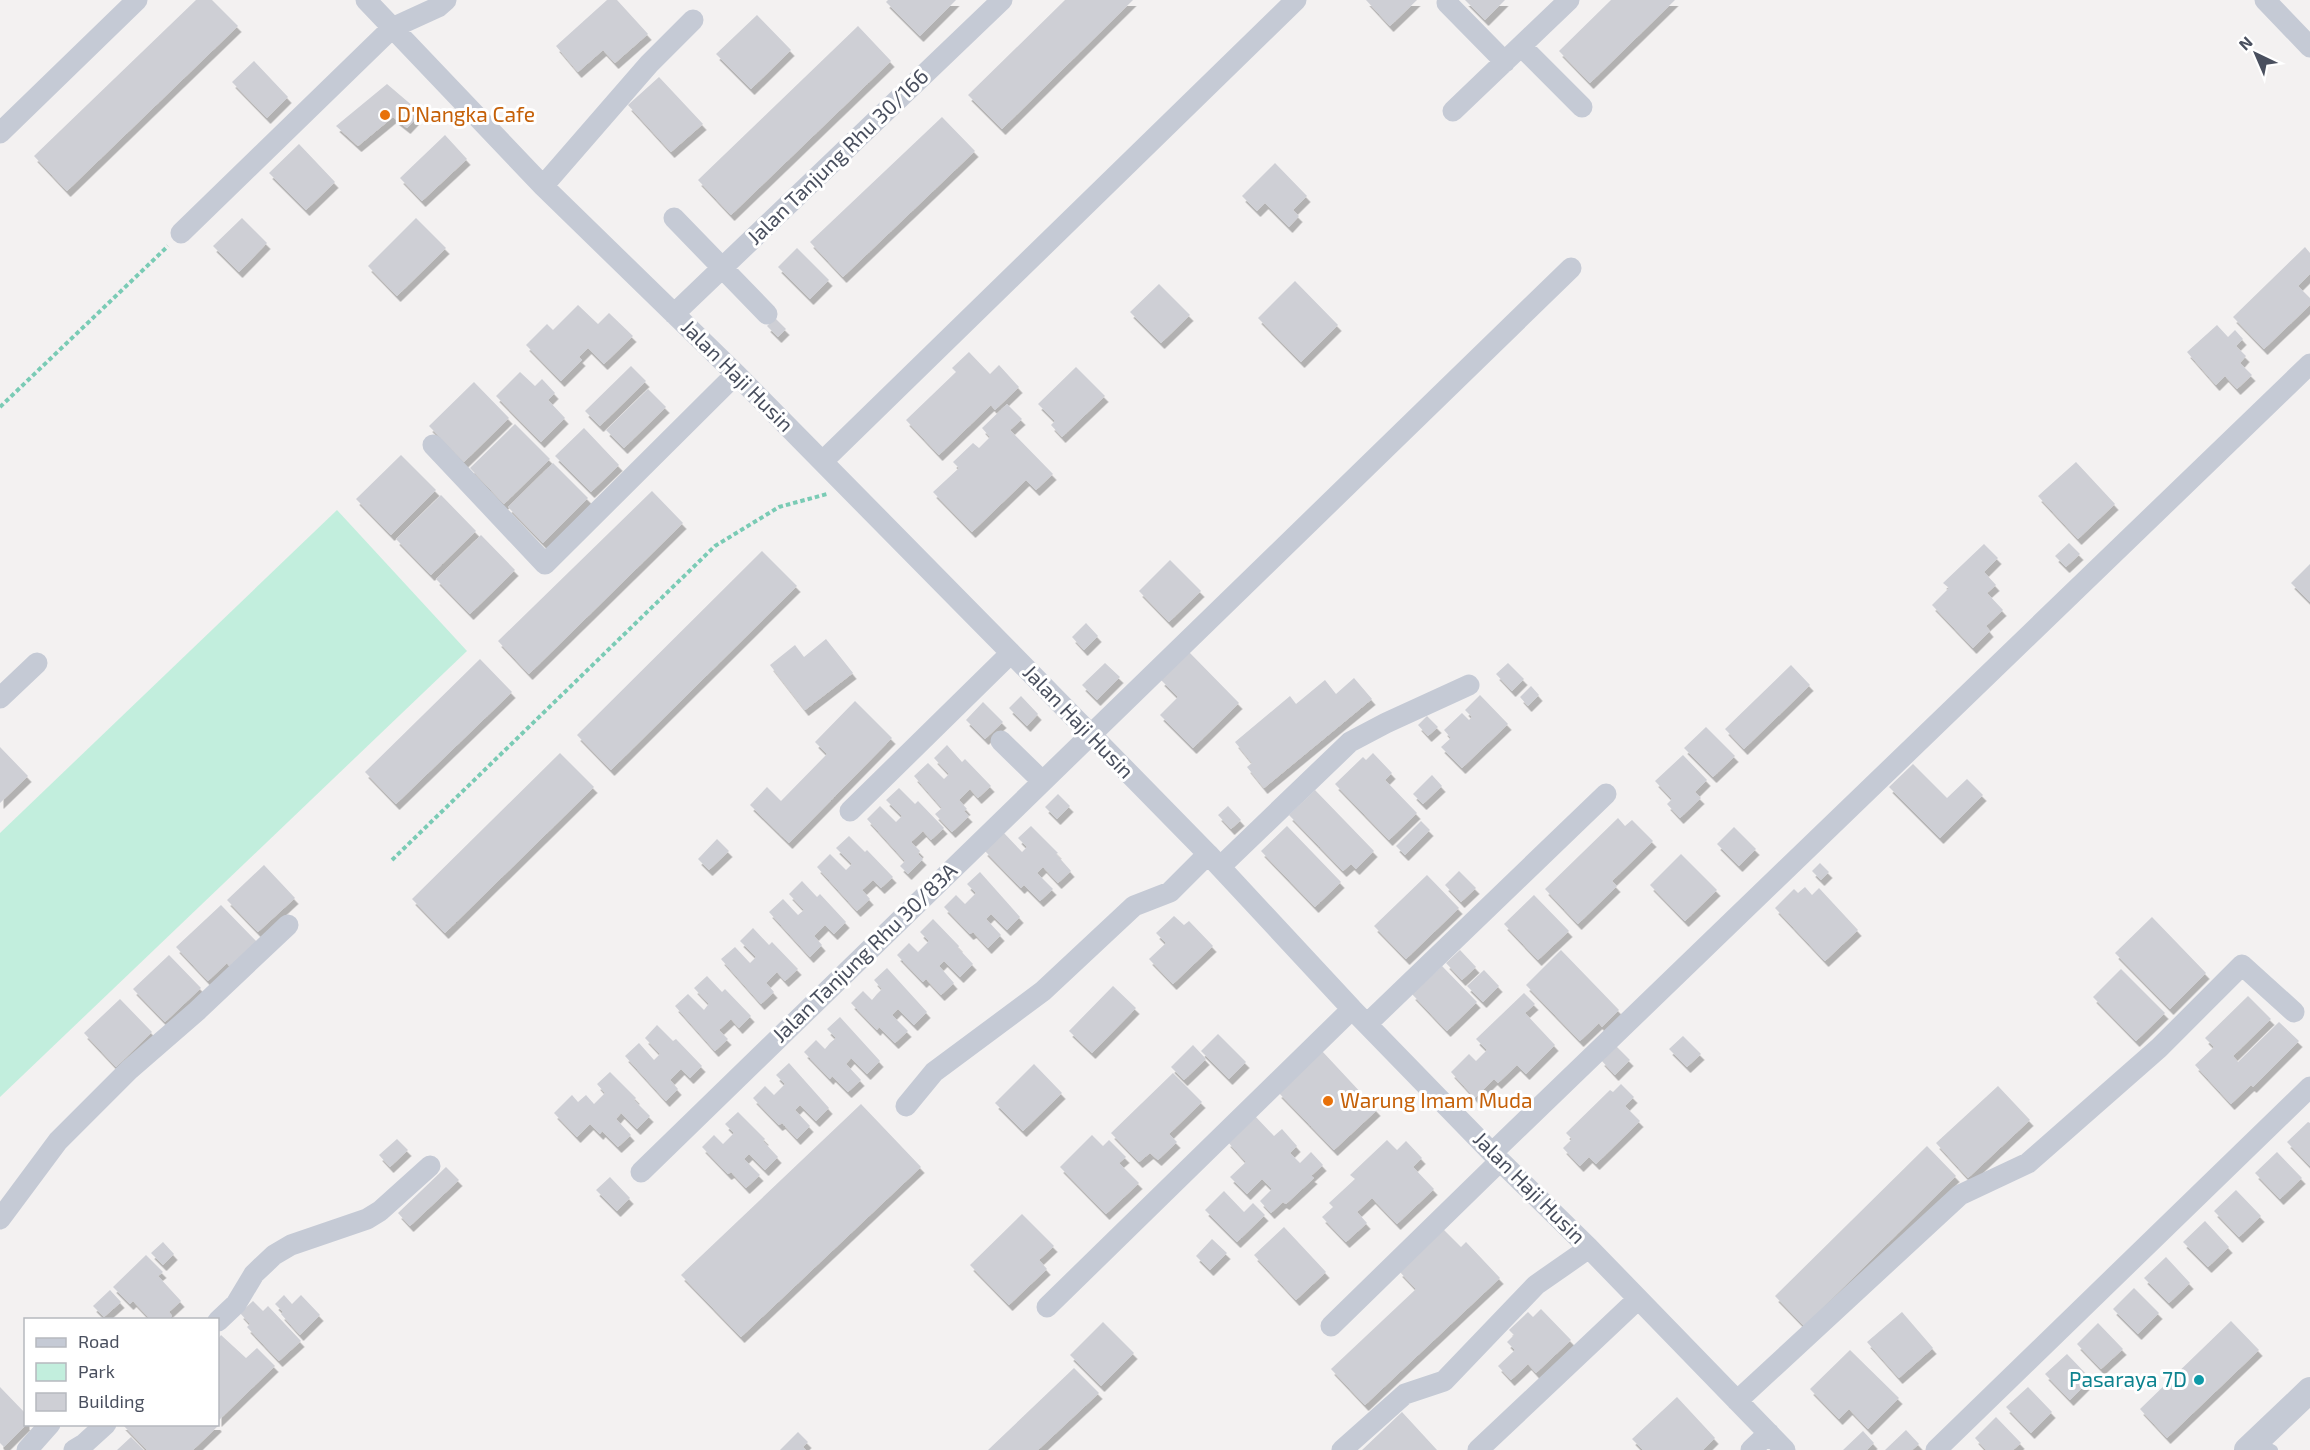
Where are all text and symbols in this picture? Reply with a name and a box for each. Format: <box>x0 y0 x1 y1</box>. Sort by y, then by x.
north arrow <box>2226 24 2286 84</box>
text: N <box>2234 32 2256 54</box>
street label: Jalan Tanjung Rhu 30/166 <box>741 63 933 250</box>
place label: D'Nangka Cafe <box>397 101 535 126</box>
marker: D'Nangka Cafe <box>378 108 392 122</box>
street label: Jalan Haji Husin <box>676 314 799 437</box>
street label: Jalan Haji Husin <box>1018 659 1140 784</box>
street label: Jalan Tanjung Rhu 30/83A <box>766 857 962 1047</box>
place label: Warung Imam Muda <box>1340 1087 1533 1112</box>
marker: Warung Imam Muda <box>1321 1094 1335 1108</box>
street label: Jalan Haji Husin <box>1468 1126 1591 1249</box>
legend <box>24 1318 219 1426</box>
text: Road <box>78 1330 119 1352</box>
text: Park <box>78 1360 115 1382</box>
place label: Pasaraya 7D <box>2069 1366 2187 1391</box>
marker: Pasaraya 7D <box>2192 1373 2206 1387</box>
text: Building <box>78 1390 145 1412</box>

